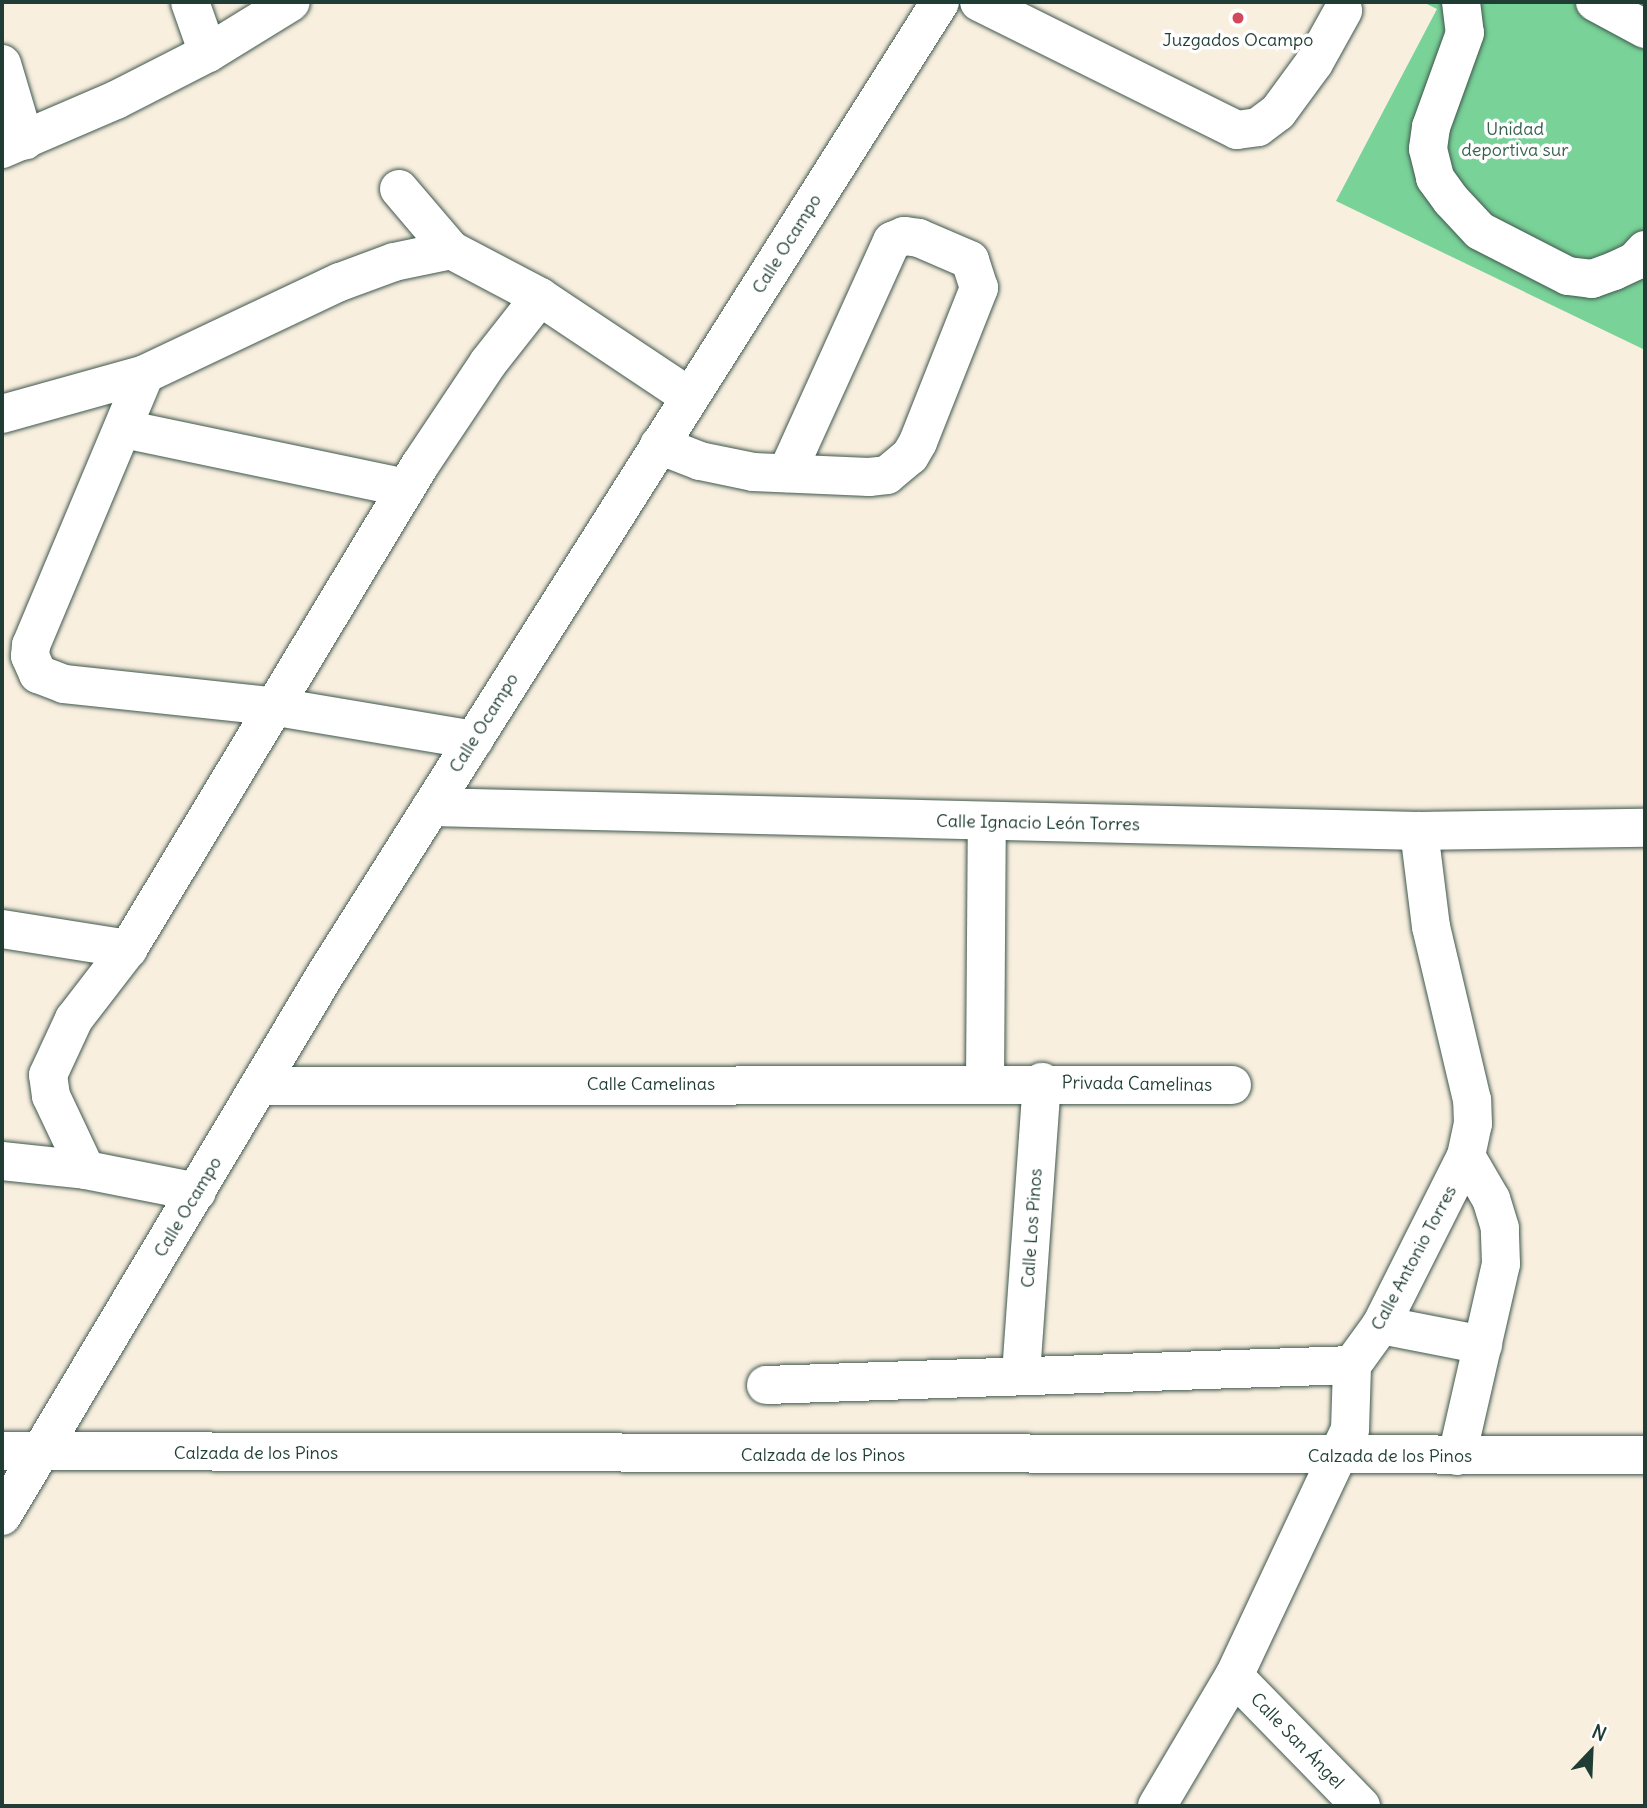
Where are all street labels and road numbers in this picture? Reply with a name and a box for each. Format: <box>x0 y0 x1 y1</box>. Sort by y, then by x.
street label: Calle Ocampo <box>748 190 826 298</box>
street label: Calle Ocampo <box>445 669 523 777</box>
street label: Calle Ignacio León Torres <box>936 810 1140 836</box>
street label: Privada Camelinas <box>1062 1072 1212 1096</box>
street label: Calle Camelinas <box>587 1073 715 1095</box>
street label: Calle Ocampo <box>150 1153 226 1261</box>
street label: Calle Los Pinos <box>1017 1168 1047 1288</box>
street label: Calle Antonio Torres <box>1367 1182 1461 1334</box>
street label: Calzada de los Pinos <box>174 1442 338 1464</box>
street label: Calzada de los Pinos <box>741 1444 905 1466</box>
street label: Calzada de los Pinos <box>1308 1445 1472 1467</box>
street label: Calle San Ángel <box>1246 1689 1348 1793</box>

